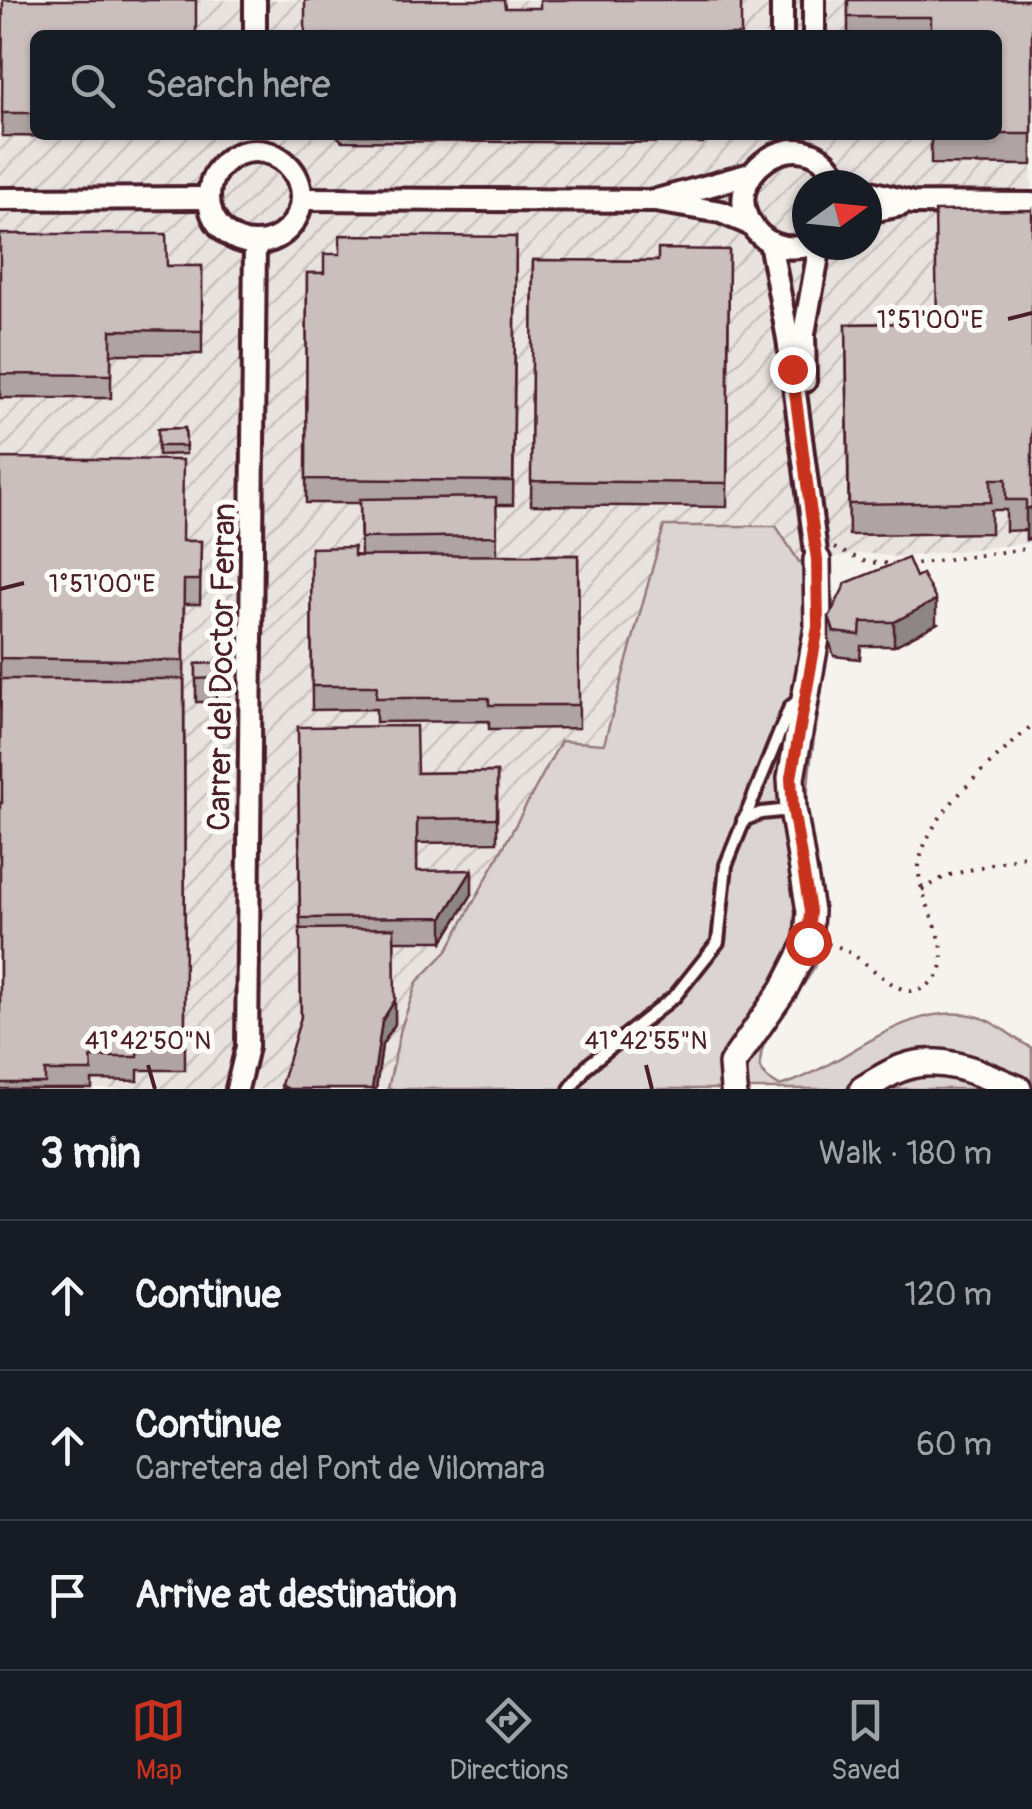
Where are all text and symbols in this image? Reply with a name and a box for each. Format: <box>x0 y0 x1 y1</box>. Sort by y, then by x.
search box <box>30 30 1002 140</box>
icon: search <box>65 58 120 113</box>
text: Search here <box>145 61 331 109</box>
north arrow <box>792 170 882 260</box>
text: 1°51'00"E <box>877 305 983 336</box>
route end <box>770 347 816 393</box>
street label: Carrer del Doctor Ferran <box>199 503 245 831</box>
text: 1°51'00"E <box>49 569 155 600</box>
route start <box>786 920 832 966</box>
text: 41°42'50"N <box>85 1026 211 1057</box>
text: 41°42'55"N <box>585 1026 707 1057</box>
text: 3 min <box>40 1128 141 1180</box>
text: Walk · 180 m <box>819 1134 992 1174</box>
icon: ahead <box>40 1268 95 1323</box>
text: Continue <box>135 1271 281 1319</box>
text: 120 m <box>904 1275 992 1315</box>
text: Continue <box>135 1401 281 1449</box>
icon: ahead <box>40 1418 95 1473</box>
text: 60 m <box>916 1425 992 1465</box>
text: Carretera del Pont de Vilomara <box>135 1449 545 1489</box>
icon: arrive <box>40 1568 95 1623</box>
text: Arrive at destination <box>135 1571 457 1619</box>
tab: Map <box>131 1693 186 1788</box>
tab: Directions <box>449 1693 568 1788</box>
tab: Saved <box>831 1693 901 1788</box>

